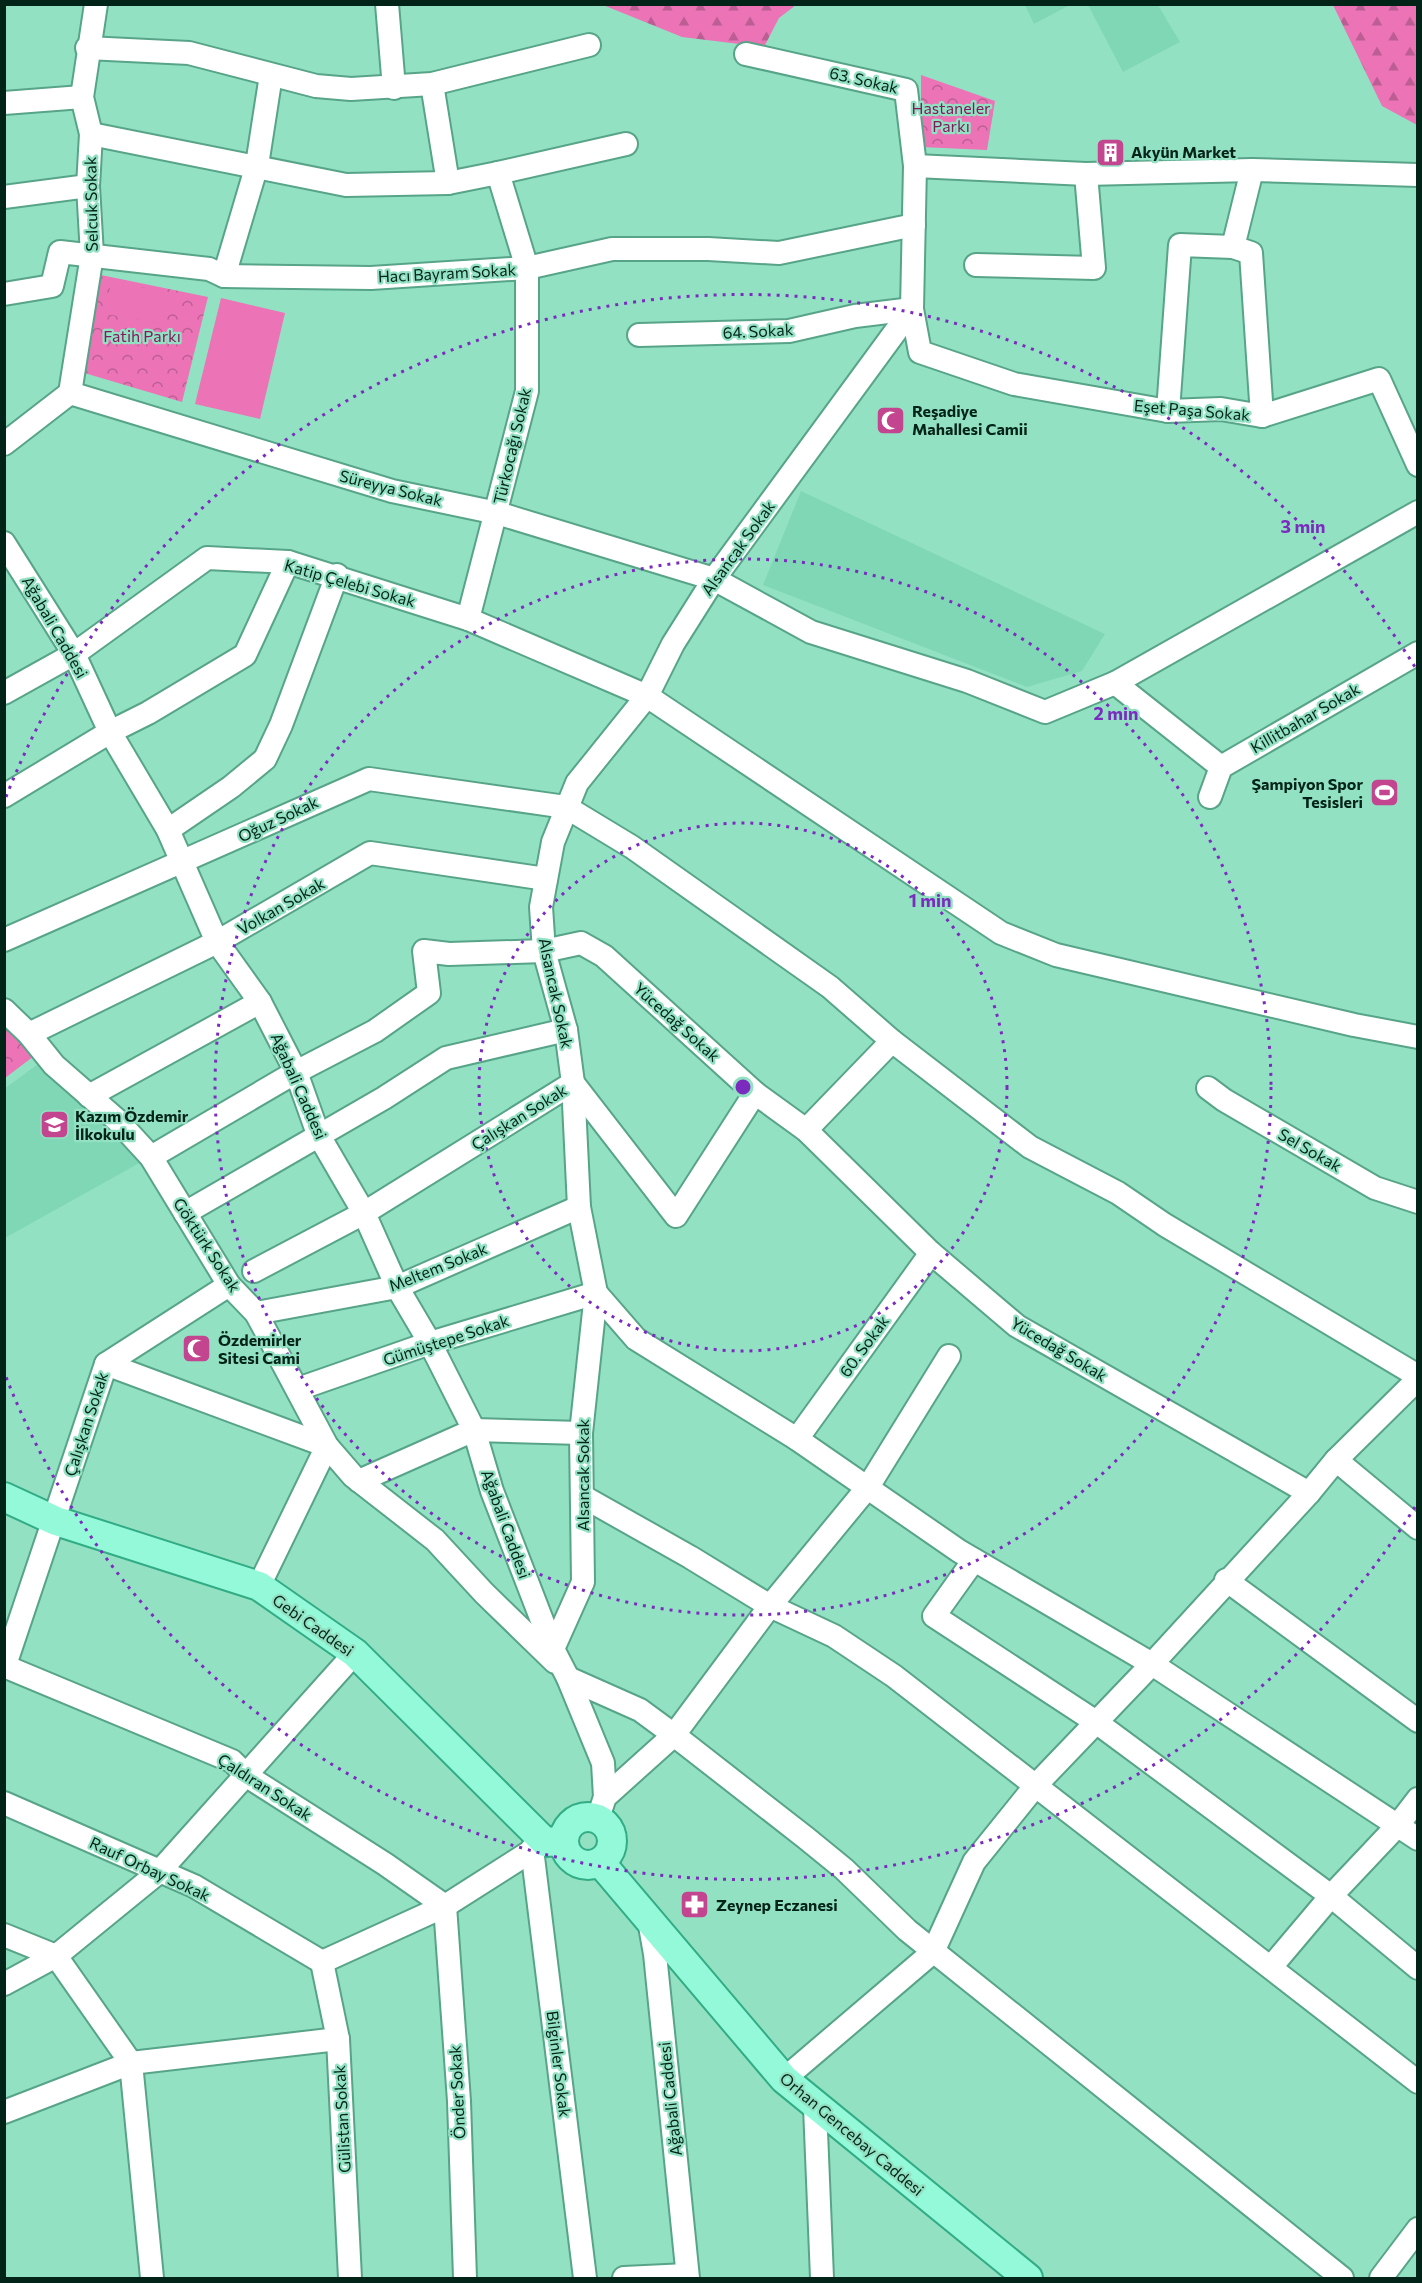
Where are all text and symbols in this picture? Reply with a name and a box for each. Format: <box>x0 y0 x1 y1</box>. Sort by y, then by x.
street label: 63. Sokak <box>828 62 901 97</box>
park label: Hastaneler Parkı <box>911 98 991 135</box>
building icon: Akyün Market <box>1094 136 1126 168</box>
place label: Akyün Market <box>1131 142 1236 161</box>
street label: Selcuk Sokak <box>80 156 101 252</box>
street label: Hacı Bayram Sokak <box>377 259 517 286</box>
street label: 64. Sokak <box>722 319 794 342</box>
park label: Fatih Parkı <box>103 326 181 345</box>
street label: Türkocağı Sokak <box>489 386 534 506</box>
street label: Eşet Paşa Sokak <box>1133 395 1251 424</box>
place label: Reşadiye Mahallesi Camii <box>912 401 1028 438</box>
mosque icon: Reşadiye Mahallesi Camii <box>875 404 907 436</box>
street label: Süreyya Sokak <box>338 466 445 510</box>
street label: Alsancak Sokak <box>697 496 779 599</box>
text: 3 min <box>1280 515 1326 537</box>
street label: Katip Çelebi Sokak <box>282 555 418 610</box>
street label: Ağabali Caddesi <box>19 573 92 681</box>
street label: Killitbahar Sokak <box>1247 678 1363 757</box>
text: 2 min <box>1094 702 1138 724</box>
place label: Şampiyon Spor Tesisleri <box>1252 774 1363 811</box>
sports icon: Şampiyon Spor Tesisleri <box>1368 777 1400 809</box>
street label: Oğuz Sokak <box>235 792 321 845</box>
street label: Volkan Sokak <box>234 873 328 938</box>
text: 1 min <box>909 889 951 911</box>
street label: Alsancak Sokak <box>535 936 578 1050</box>
street label: Yücedağ Sokak <box>631 978 724 1065</box>
street label: Ağabali Caddesi <box>268 1030 331 1142</box>
centre of rings <box>733 1077 753 1097</box>
street label: Çalışkan Sokak <box>468 1080 570 1153</box>
place label: Kazım Özdemir İlkokulu <box>75 1106 189 1143</box>
school or university icon: Kazım Özdemir İlkokulu <box>38 1109 70 1141</box>
street label: Sel Sokak <box>1275 1124 1345 1175</box>
street label: Göktürk Sokak <box>170 1194 245 1296</box>
street label: Meltem Sokak <box>386 1238 490 1295</box>
street label: Gümüştepe Sokak <box>380 1310 512 1369</box>
street label: 60. Sokak <box>835 1311 892 1380</box>
street label: Yücedağ Sokak <box>1008 1312 1111 1385</box>
place label: Özdemirler Sitesi Cami <box>218 1330 302 1367</box>
mosque icon: Özdemirler Sitesi Cami <box>181 1333 213 1365</box>
street label: Çalışkan Sokak <box>60 1369 111 1478</box>
street label: Alsancak Sokak <box>573 1418 592 1531</box>
street label: Ağabali Caddesi <box>478 1467 535 1581</box>
street label: Gebi Caddesi <box>269 1590 357 1659</box>
street label: Çaldıran Sokak <box>215 1749 316 1824</box>
street label: Rauf Orbay Sokak <box>87 1832 214 1905</box>
pharmacy icon: Zeynep Eczanesi <box>679 1889 711 1921</box>
place label: Zeynep Eczanesi <box>716 1895 838 1914</box>
street label: Bilginler Sokak <box>544 2010 575 2119</box>
street label: Ağabali Caddesi <box>654 2041 685 2157</box>
street label: Önder Sokak <box>445 2044 468 2139</box>
street label: Gülistan Sokak <box>329 2064 354 2173</box>
street label: Orhan Gencebay Caddesi <box>777 2068 928 2199</box>

